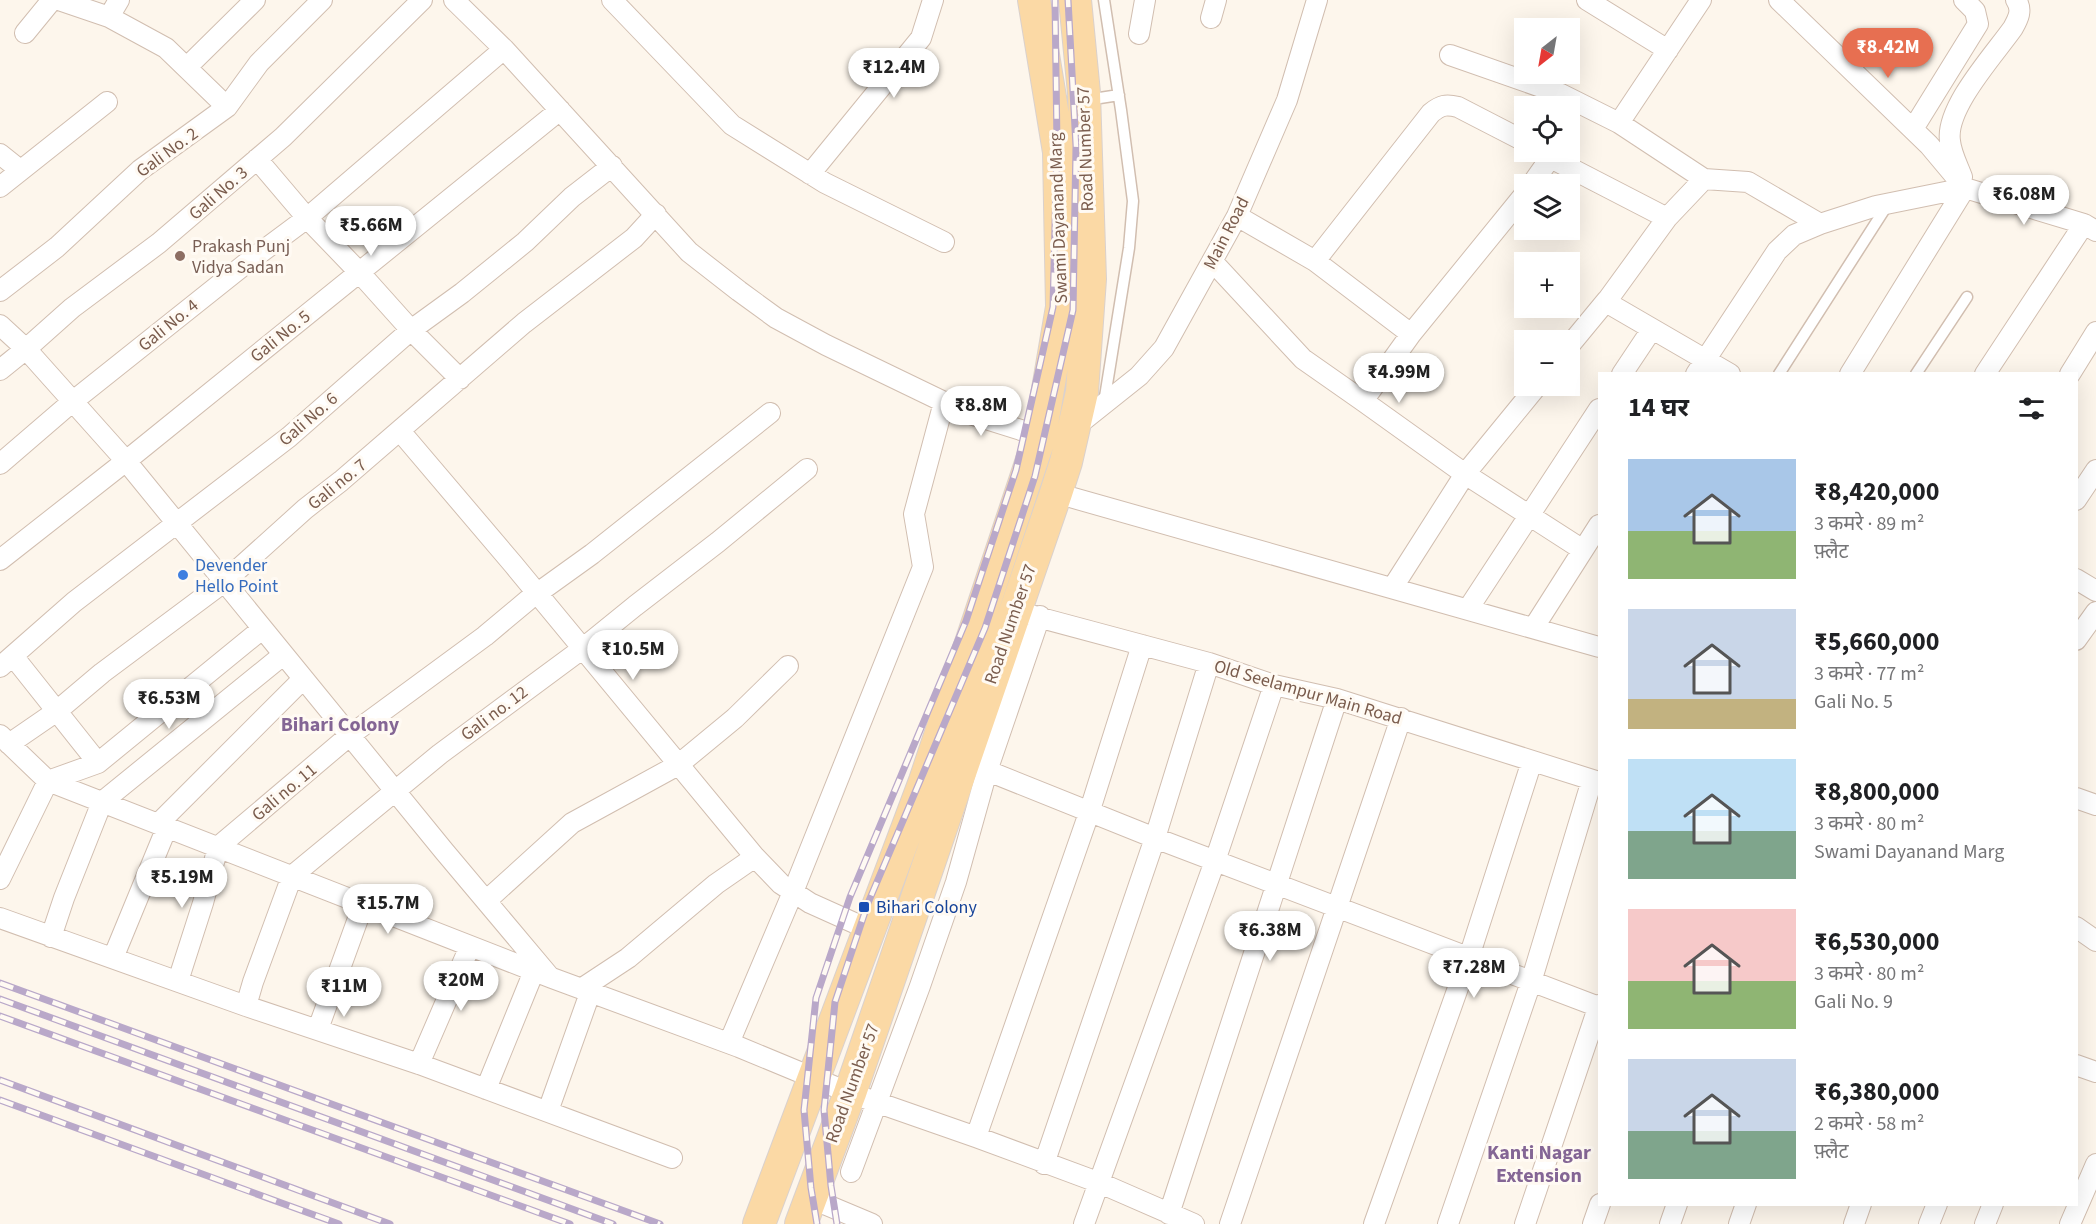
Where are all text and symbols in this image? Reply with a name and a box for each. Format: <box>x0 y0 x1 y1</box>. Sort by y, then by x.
north arrow <box>1514 18 1580 84</box>
map controls <box>1514 18 1580 396</box>
pin: ₹8.42M <box>1839 28 1937 79</box>
text: ₹8.42M <box>1856 33 1920 61</box>
pin: ₹12.4M <box>845 48 943 99</box>
text: ₹12.4M <box>862 53 926 81</box>
street label: Road Number 57 <box>1071 86 1100 212</box>
button: locate <box>1514 96 1580 162</box>
street label: Gali No. 2 <box>131 121 203 183</box>
street label: Swami Dayanand Marg <box>1043 132 1074 304</box>
street label: Gali No. 3 <box>183 161 253 226</box>
button: layers <box>1514 174 1580 240</box>
pin: ₹6.08M <box>1975 175 2073 226</box>
text: ₹6.08M <box>1992 180 2056 208</box>
street label: Main Road <box>1197 193 1255 274</box>
pin: ₹5.66M <box>322 206 420 257</box>
text: ₹5.66M <box>339 211 403 239</box>
place label: Prakash Punj Vidya Sadan <box>192 234 290 280</box>
marker: Prakash Punj Vidya Sadan <box>173 249 187 263</box>
button: + <box>1514 252 1580 318</box>
street label: Gali No. 4 <box>133 293 204 357</box>
street label: Gali No. 5 <box>245 304 316 368</box>
button: − <box>1514 330 1580 396</box>
pin: ₹4.99M <box>1350 353 1448 404</box>
text: ₹4.99M <box>1367 358 1431 386</box>
pin: ₹8.8M <box>939 386 1023 437</box>
street label: Gali No. 6 <box>273 387 343 452</box>
text: 14 घर <box>1628 389 1689 426</box>
text: ₹8.8M <box>955 391 1007 419</box>
icon: filters <box>2015 392 2048 425</box>
street label: Gali no. 7 <box>303 453 372 516</box>
text: ₹8,420,000 <box>1814 473 1939 510</box>
icon: home <box>1676 483 1748 555</box>
text: 3 कमरे · 89 m² <box>1814 510 1924 538</box>
text: फ़्लैट <box>1814 538 1849 566</box>
place label: Devender Hello Point <box>195 553 278 599</box>
street label: Road Number 57 <box>978 561 1043 687</box>
marker: Devender Hello Point <box>176 568 190 582</box>
text: ₹5,660,000 <box>1814 623 1939 660</box>
pin: ₹10.5M <box>584 630 682 681</box>
icon: home <box>1676 633 1748 705</box>
text: ₹10.5M <box>601 635 665 663</box>
street label: Old Seelampur Main Road <box>1211 654 1405 731</box>
text: 3 कमरे · 77 m² <box>1814 660 1924 688</box>
pin: ₹6.53M <box>120 679 218 730</box>
street label: Gali no. 12 <box>456 680 533 747</box>
text: ₹6.53M <box>137 684 201 712</box>
text: Gali No. 5 <box>1814 688 1893 716</box>
district label: Bihari Colony <box>281 711 400 739</box>
street label: Gali no. 11 <box>246 758 322 827</box>
text: ₹8,800,000 <box>1814 773 1939 810</box>
icon: home <box>1676 783 1748 855</box>
text: 3 कमरे · 80 m² <box>1814 810 1924 838</box>
text: Swami Dayanand Marg <box>1814 838 2004 866</box>
pin: ₹5.19M <box>133 858 231 909</box>
text: ₹5.19M <box>150 863 214 891</box>
pin: ₹15.7M <box>339 884 437 935</box>
text: ₹15.7M <box>356 889 420 917</box>
place label: Bihari Colony <box>876 895 977 920</box>
marker: Bihari Colony <box>857 900 871 914</box>
pin: ₹6.38M <box>1221 911 1319 962</box>
text: ₹6.38M <box>1238 916 1302 944</box>
text: ₹6,530,000 <box>1814 923 1939 960</box>
icon: home <box>1676 933 1748 1005</box>
pin: ₹7.28M <box>1425 948 1523 999</box>
text: ₹7.28M <box>1442 953 1506 981</box>
text: 3 कमरे · 80 m² <box>1814 960 1924 988</box>
pin: ₹20M <box>425 961 497 1012</box>
text: ₹20M <box>438 966 484 994</box>
pin: ₹11M <box>308 967 380 1018</box>
text: ₹11M <box>321 972 367 1000</box>
text: Gali No. 9 <box>1814 988 1893 1016</box>
street label: Road Number 57 <box>819 1020 886 1146</box>
text: ₹6,380,000 <box>1814 1073 1939 1110</box>
icon: home <box>1676 1083 1748 1155</box>
text: 2 कमरे · 58 m² <box>1814 1110 1924 1138</box>
text: फ़्लैट <box>1814 1138 1849 1166</box>
district label: Kanti Nagar Extension <box>1487 1139 1591 1190</box>

